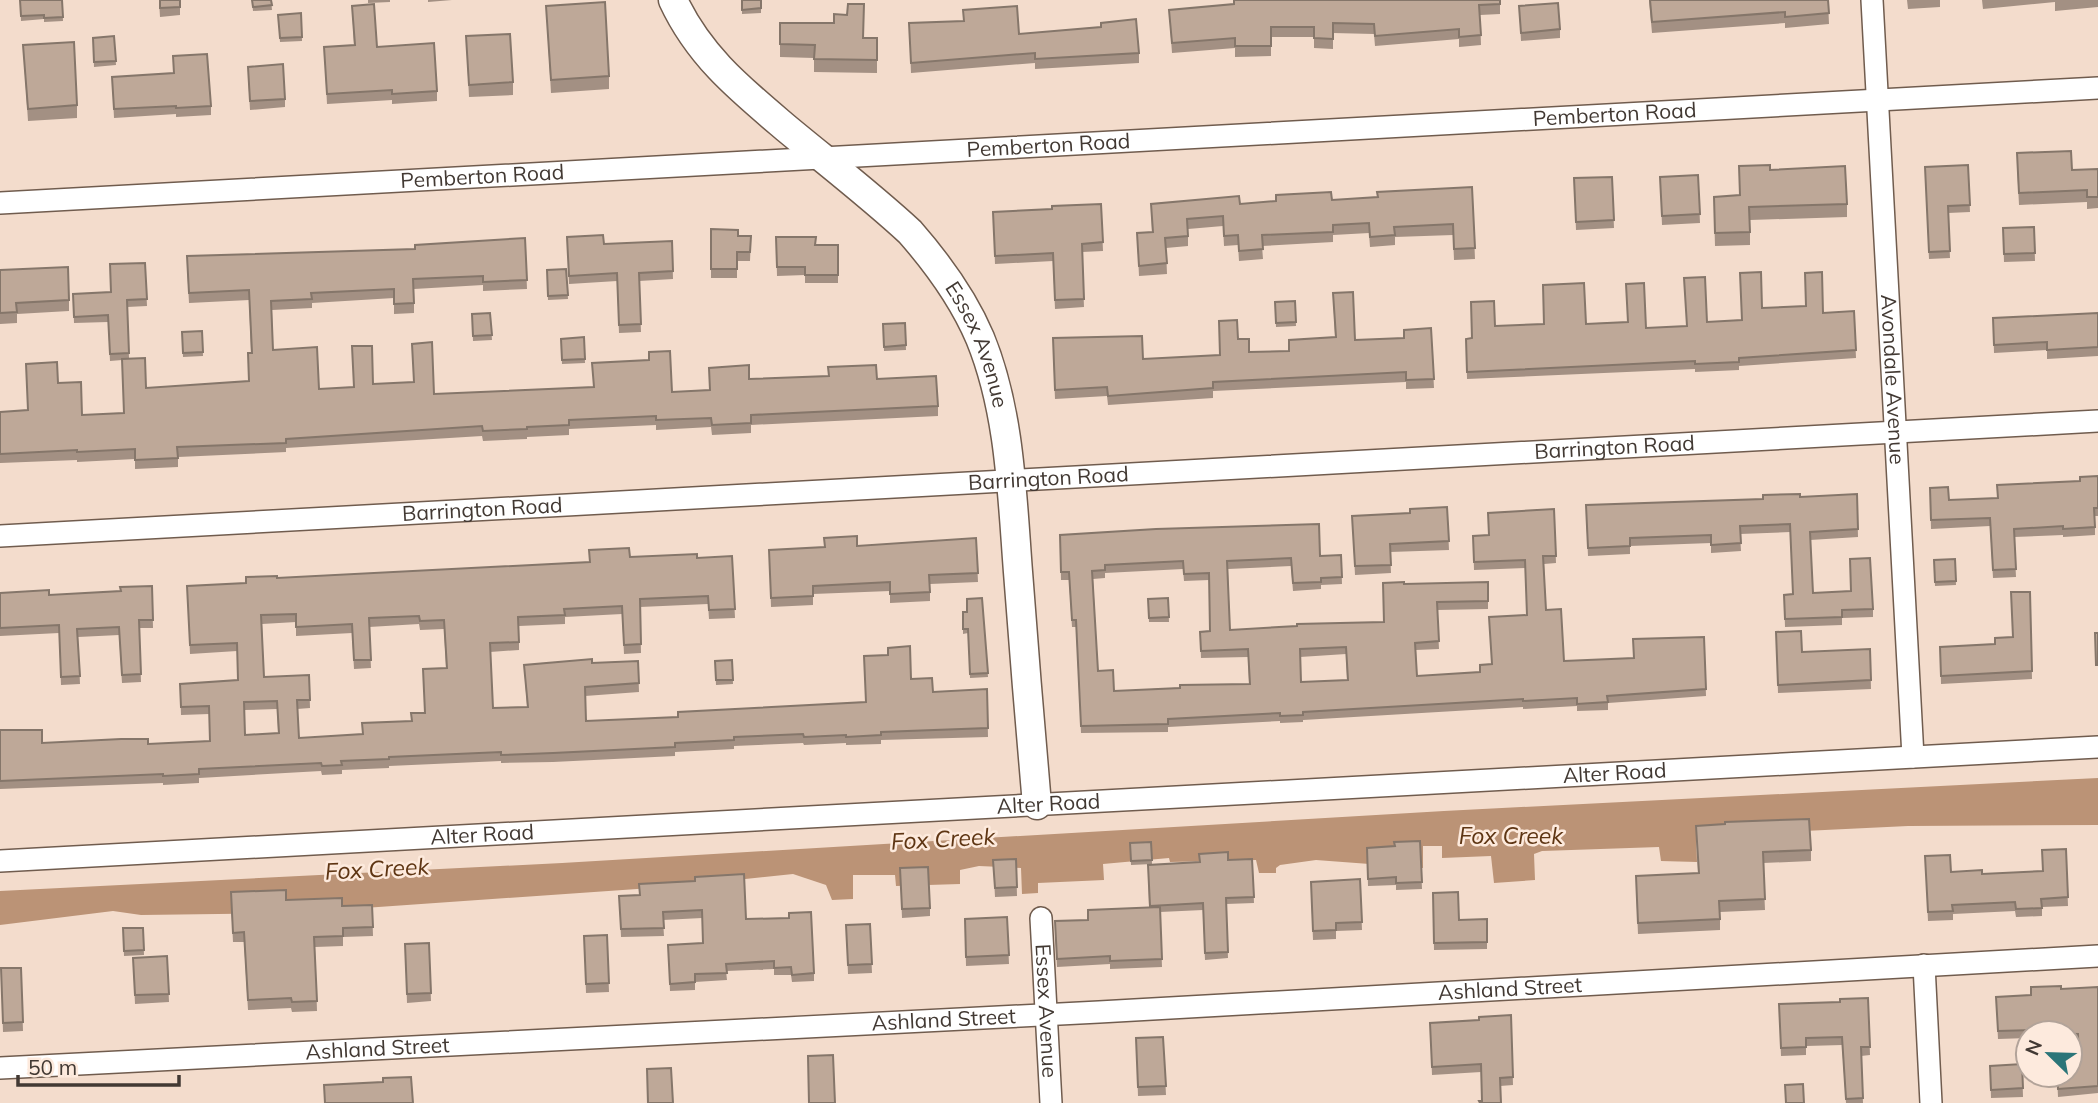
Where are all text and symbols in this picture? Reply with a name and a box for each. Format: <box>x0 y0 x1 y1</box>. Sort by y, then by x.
street label: Pemberton Road <box>1532 96 1697 131</box>
street label: Pemberton Road <box>966 127 1131 162</box>
street label: Pemberton Road <box>400 158 565 193</box>
street label: Essex Avenue <box>940 276 1014 410</box>
street label: Avondale Avenue <box>1876 294 1911 465</box>
street label: Barrington Road <box>1534 429 1695 464</box>
street label: Barrington Road <box>967 460 1129 495</box>
street label: Barrington Road <box>401 491 563 526</box>
street label: Alter Road <box>1562 756 1667 788</box>
street label: Alter Road <box>996 787 1101 819</box>
street label: Alter Road <box>430 818 535 850</box>
water label: Fox Creek <box>890 821 997 856</box>
water label: Fox Creek <box>1459 821 1564 850</box>
water label: Fox Creek <box>324 851 431 886</box>
street label: Essex Avenue <box>1030 943 1064 1079</box>
street label: Ashland Street <box>1437 971 1583 1005</box>
street label: Ashland Street <box>871 1002 1016 1036</box>
north arrow <box>2014 1019 2084 1089</box>
street label: Ashland Street <box>305 1031 450 1064</box>
text: N <box>2020 1036 2047 1059</box>
scale bar <box>18 1044 178 1088</box>
text: 50 m <box>28 1054 77 1080</box>

